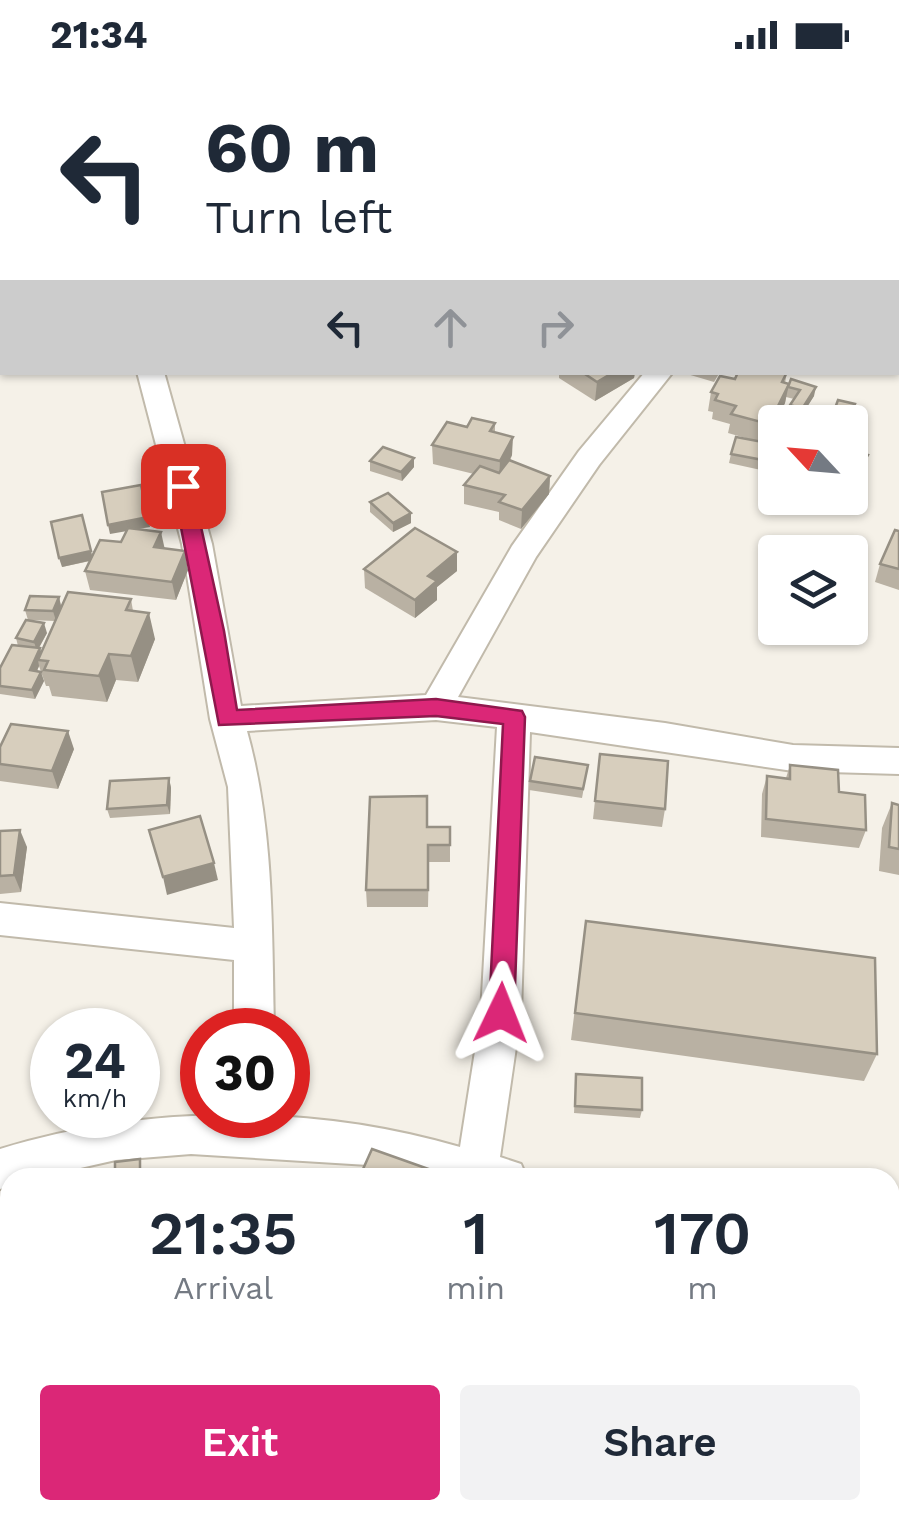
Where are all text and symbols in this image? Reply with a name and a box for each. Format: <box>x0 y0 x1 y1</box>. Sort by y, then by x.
text: 21:34 <box>50 13 148 57</box>
text: 60 m <box>205 107 379 189</box>
icon: left <box>40 110 170 240</box>
text: Turn left <box>205 191 392 244</box>
icon: left <box>318 300 373 355</box>
icon: ahead <box>423 300 478 355</box>
icon: right <box>528 300 583 355</box>
north arrow <box>758 405 868 515</box>
map controls <box>758 405 868 645</box>
pin <box>141 444 226 529</box>
icon: arrive <box>156 459 211 514</box>
button: layers <box>758 535 868 645</box>
position arrow <box>449 961 553 1065</box>
speed limit sign: 30 <box>180 1008 310 1138</box>
text: 24 <box>64 1031 126 1090</box>
text: km/h <box>63 1084 127 1113</box>
text: 21:35 <box>149 1198 298 1269</box>
text: 1 <box>463 1198 488 1269</box>
text: 170 <box>654 1198 751 1269</box>
text: Arrival <box>173 1269 273 1307</box>
text: min <box>446 1269 505 1307</box>
text: m <box>687 1269 718 1307</box>
button: Exit <box>40 1385 440 1500</box>
button: Share <box>460 1385 860 1500</box>

